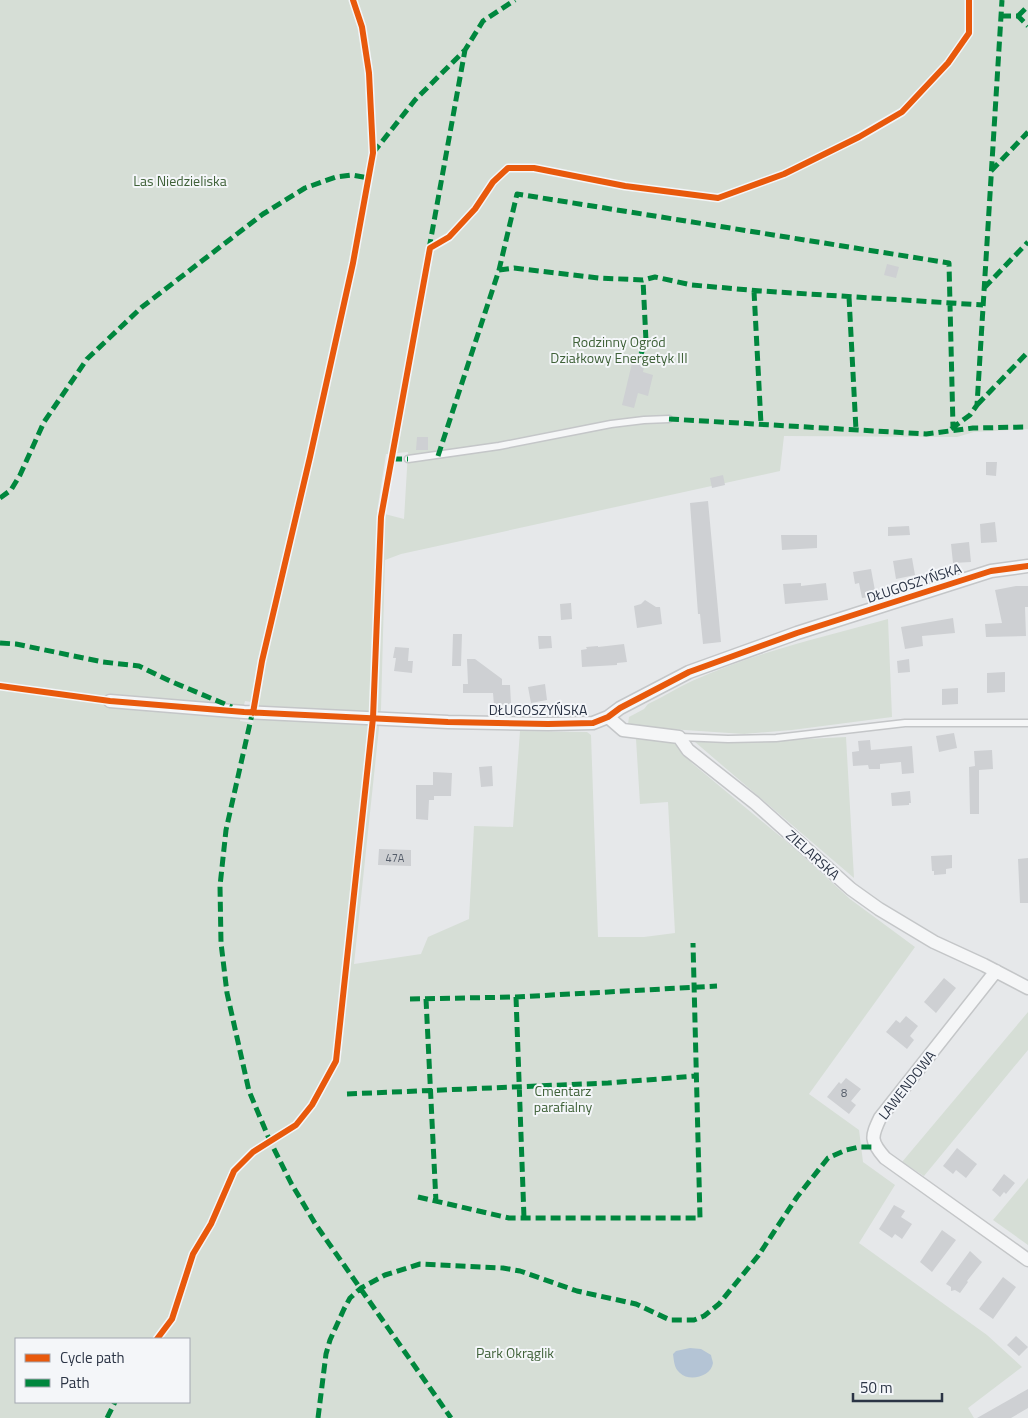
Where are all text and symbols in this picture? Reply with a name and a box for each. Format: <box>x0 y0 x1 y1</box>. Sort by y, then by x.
park label: Las Niedzieliska <box>133 170 227 191</box>
park label: Rodzinny Ogród Działkowy Energetyk III <box>550 331 688 368</box>
street label: DŁUGOSZYŃSKA <box>864 557 965 608</box>
street label: DŁUGOSZYŃSKA <box>489 699 588 720</box>
street label: ZIELARSKA <box>782 825 845 885</box>
house number: 47A <box>386 850 405 866</box>
street label: LAWENDOWA <box>873 1045 941 1124</box>
park label: Cmentarz parafialny <box>534 1080 592 1117</box>
house number: 8 <box>841 1085 847 1101</box>
legend <box>15 1338 190 1403</box>
park label: Park Okrąglik <box>476 1342 554 1363</box>
text: Cycle path <box>60 1346 125 1369</box>
scale bar <box>853 1370 942 1402</box>
text: Path <box>60 1371 90 1394</box>
text: 50 m <box>860 1376 893 1399</box>

